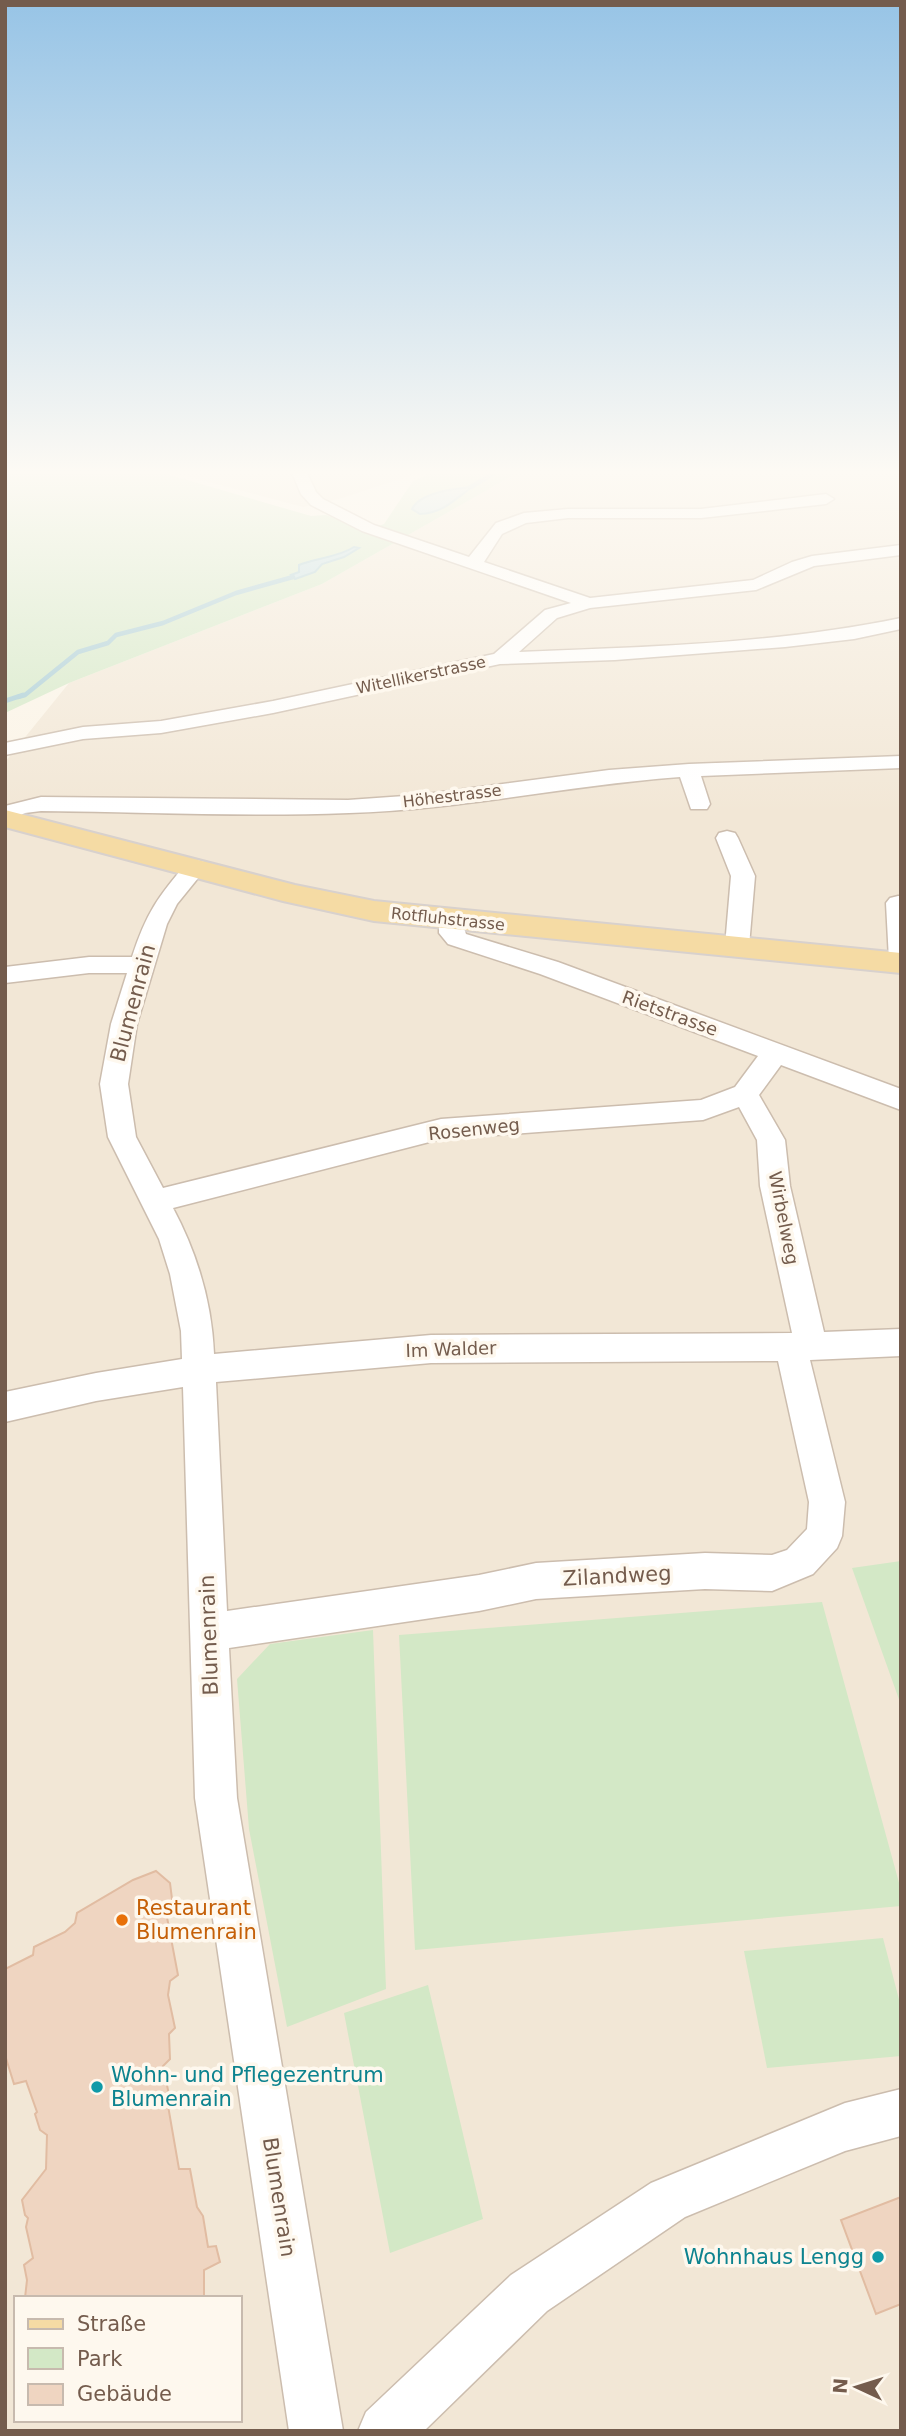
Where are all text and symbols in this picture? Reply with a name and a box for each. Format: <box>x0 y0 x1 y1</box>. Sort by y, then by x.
street label: Witellikerstrasse <box>354 652 488 698</box>
street label: Höhestrasse <box>402 781 502 811</box>
street label: Rotfluhstrasse <box>390 904 506 934</box>
street label: Blumenrain <box>106 942 160 1064</box>
street label: Rietstrasse <box>619 986 721 1040</box>
street label: Rosenweg <box>427 1114 521 1144</box>
street label: Wirbelweg <box>765 1170 803 1266</box>
street label: Im Walder <box>405 1337 498 1361</box>
street label: Zilandweg <box>562 1561 672 1591</box>
street label: Blumenrain <box>195 1574 223 1696</box>
place label: Restaurant Blumenrain <box>136 1896 257 1944</box>
marker: Restaurant Blumenrain <box>114 1912 130 1928</box>
place label: Wohn- und Pflegezentrum Blumenrain <box>111 2063 384 2111</box>
marker: Wohn- und Pflegezentrum Blumenrain <box>89 2079 105 2095</box>
street label: Blumenrain <box>258 2135 300 2259</box>
place label: Wohnhaus Lengg <box>684 2245 864 2269</box>
marker: Wohnhaus Lengg <box>870 2249 886 2265</box>
legend <box>14 2296 242 2422</box>
text: Straße <box>77 2312 146 2336</box>
text: Park <box>77 2347 123 2371</box>
north arrow <box>822 2352 892 2422</box>
text: N <box>829 2377 852 2395</box>
text: Gebäude <box>77 2382 172 2406</box>

